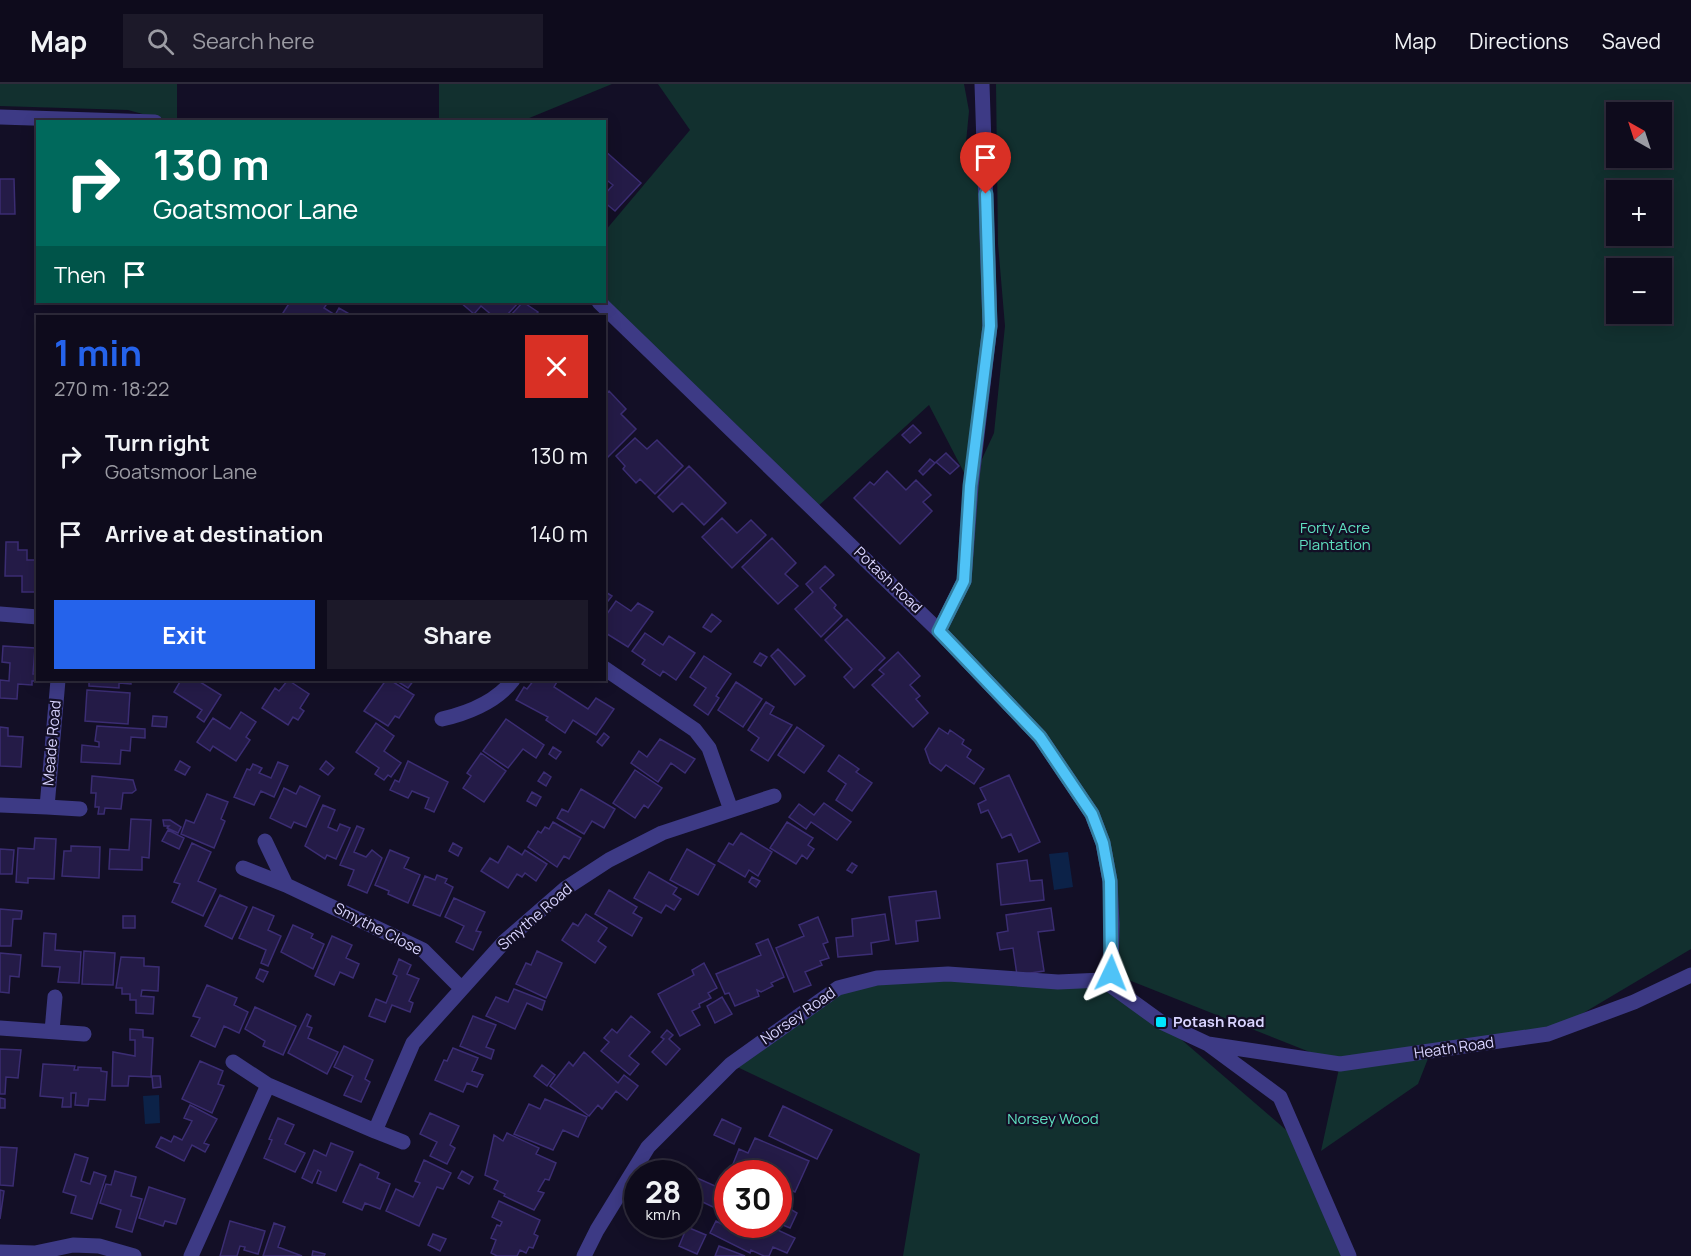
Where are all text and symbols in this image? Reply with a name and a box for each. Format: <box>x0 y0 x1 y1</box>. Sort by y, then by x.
search box <box>123 14 543 68</box>
text: Map <box>30 22 87 60</box>
icon: search <box>144 25 177 58</box>
text: Search here <box>192 26 315 56</box>
text: Map <box>1395 27 1436 55</box>
text: Directions <box>1469 27 1569 55</box>
text: Saved <box>1602 27 1661 55</box>
north arrow <box>1606 102 1672 168</box>
map controls <box>1606 102 1672 324</box>
pin <box>960 132 1011 194</box>
text: 130 m <box>153 135 270 193</box>
icon: arrive <box>969 141 1002 174</box>
icon: right <box>54 144 132 222</box>
button: + <box>1606 180 1672 246</box>
text: Goatsmoor Lane <box>153 190 358 227</box>
icon: arrive <box>118 258 151 291</box>
button: − <box>1606 258 1672 324</box>
text: Then <box>54 260 106 290</box>
text: 1 min <box>54 328 142 377</box>
button: close <box>525 335 588 398</box>
text: 270 m · 18:22 <box>54 375 169 402</box>
text: Turn right <box>105 428 210 458</box>
icon: right <box>54 440 87 473</box>
text: 130 m <box>531 441 588 471</box>
text: Goatsmoor Lane <box>105 458 257 485</box>
park label: Forty Acre Plantation <box>1299 517 1371 555</box>
icon: arrive <box>54 518 87 551</box>
text: Arrive at destination <box>105 519 323 549</box>
text: 140 m <box>530 519 588 549</box>
street label: Potash Road <box>850 542 927 618</box>
button: Exit <box>54 600 315 669</box>
button: Share <box>327 600 588 669</box>
street label: Meade Road <box>37 699 66 787</box>
street label: Smythe Road <box>493 878 576 955</box>
street label: Smythe Close <box>330 897 426 960</box>
position arrow <box>1079 941 1143 1005</box>
street label: Norsey Road <box>756 982 839 1049</box>
place label: Potash Road <box>1173 1011 1264 1032</box>
marker: Potash Road <box>1154 1015 1168 1029</box>
street label: Heath Road <box>1413 1031 1495 1064</box>
park label: Norsey Wood <box>1007 1108 1099 1129</box>
speed limit sign: 30 <box>714 1160 792 1238</box>
text: 28 <box>645 1171 681 1212</box>
text: km/h <box>646 1204 680 1225</box>

